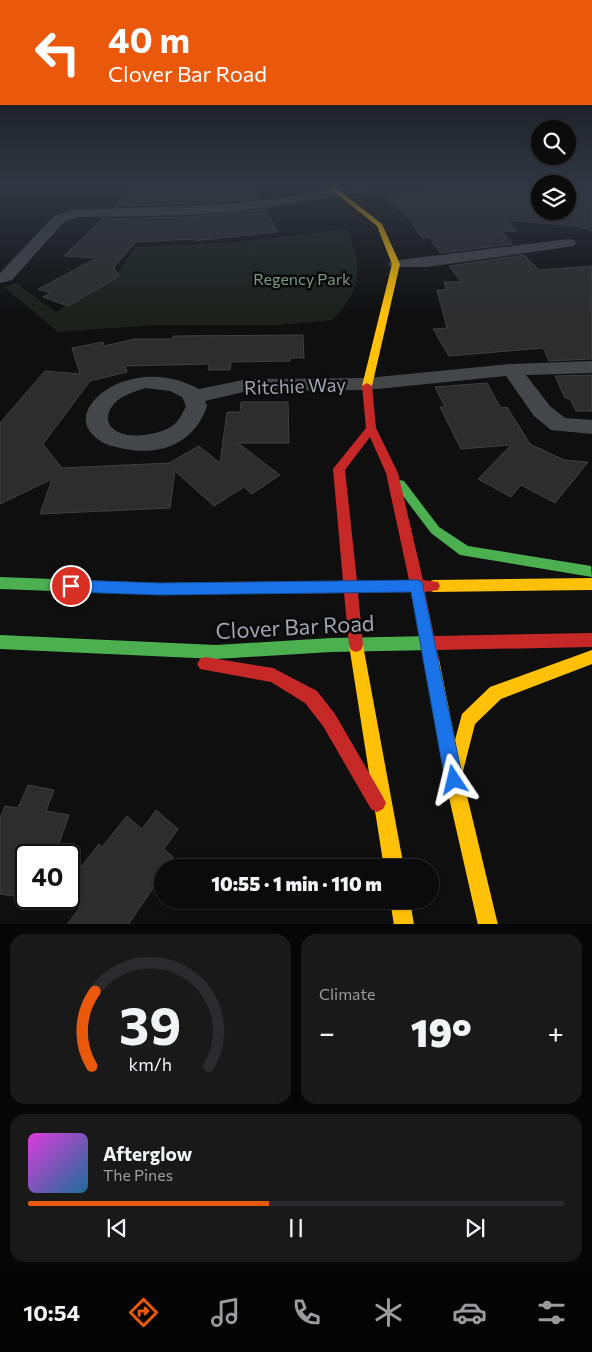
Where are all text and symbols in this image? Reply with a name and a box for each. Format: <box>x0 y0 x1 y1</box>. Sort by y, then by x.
text: 40 m <box>108 17 190 60</box>
icon: left <box>25 20 90 85</box>
text: Clover Bar Road <box>108 60 267 87</box>
map controls <box>531 120 576 220</box>
button: search <box>531 120 576 165</box>
button: layers <box>531 175 576 220</box>
park label: Regency Park <box>253 269 351 288</box>
street label: Ritchie Way <box>244 372 347 399</box>
pin <box>50 565 92 607</box>
icon: arrive <box>57 572 85 600</box>
street label: Clover Bar Road <box>215 609 375 644</box>
position arrow <box>427 753 479 805</box>
speed limit sign: 40 <box>15 844 80 909</box>
text: 10:55 · 1 min · 110 m <box>211 872 382 895</box>
text: Climate <box>319 984 375 1003</box>
text: 39 <box>119 992 182 1056</box>
text: 19° <box>411 1008 472 1055</box>
text: − <box>319 1015 335 1049</box>
text: + <box>548 1015 564 1049</box>
text: km/h <box>129 1053 172 1075</box>
text: Afterglow <box>103 1142 192 1165</box>
text: The Pines <box>103 1165 173 1184</box>
icon: previous <box>103 1214 131 1242</box>
icon: pause <box>282 1214 310 1242</box>
icon: next <box>461 1214 489 1242</box>
icon: directions <box>126 1295 161 1330</box>
icon: music <box>208 1295 243 1330</box>
icon: phone <box>289 1295 324 1330</box>
icon: climate <box>371 1295 406 1330</box>
icon: car <box>452 1295 487 1330</box>
icon: filters <box>534 1295 569 1330</box>
text: 10:54 <box>23 1299 80 1326</box>

